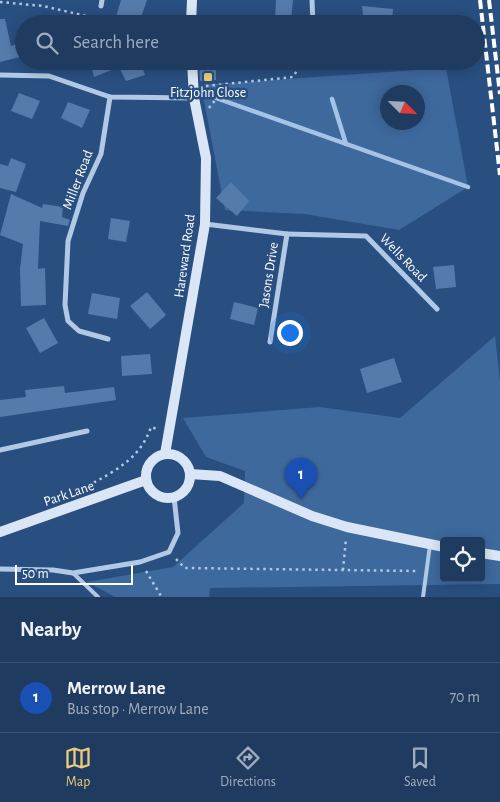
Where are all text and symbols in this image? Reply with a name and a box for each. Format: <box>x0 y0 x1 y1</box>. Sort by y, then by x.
search box <box>15 15 485 70</box>
icon: search <box>33 29 61 57</box>
text: Search here <box>73 33 159 52</box>
marker: Fitzjohn Close <box>202 71 214 83</box>
north arrow <box>380 85 425 130</box>
place label: Fitzjohn Close <box>170 86 246 100</box>
street label: Miller Road <box>60 148 96 212</box>
street label: Hareward Road <box>172 213 198 299</box>
street label: Wells Road <box>377 231 429 285</box>
street label: Jasons Drive <box>257 241 281 309</box>
your location <box>277 320 303 346</box>
pin: 1 <box>285 458 317 499</box>
street label: Park Lane <box>42 479 96 509</box>
map controls <box>440 537 485 582</box>
button: locate <box>440 537 485 582</box>
scale bar <box>15 562 132 585</box>
text: 50 m <box>22 567 49 581</box>
text: Nearby <box>20 619 81 640</box>
text: Merrow Lane <box>67 679 166 698</box>
text: 1 <box>33 689 39 705</box>
text: 70 m <box>449 689 480 705</box>
text: Bus stop · Merrow Lane <box>67 701 209 717</box>
tab: Map <box>64 744 92 791</box>
tab: Directions <box>220 744 276 791</box>
tab: Saved <box>404 744 436 791</box>

